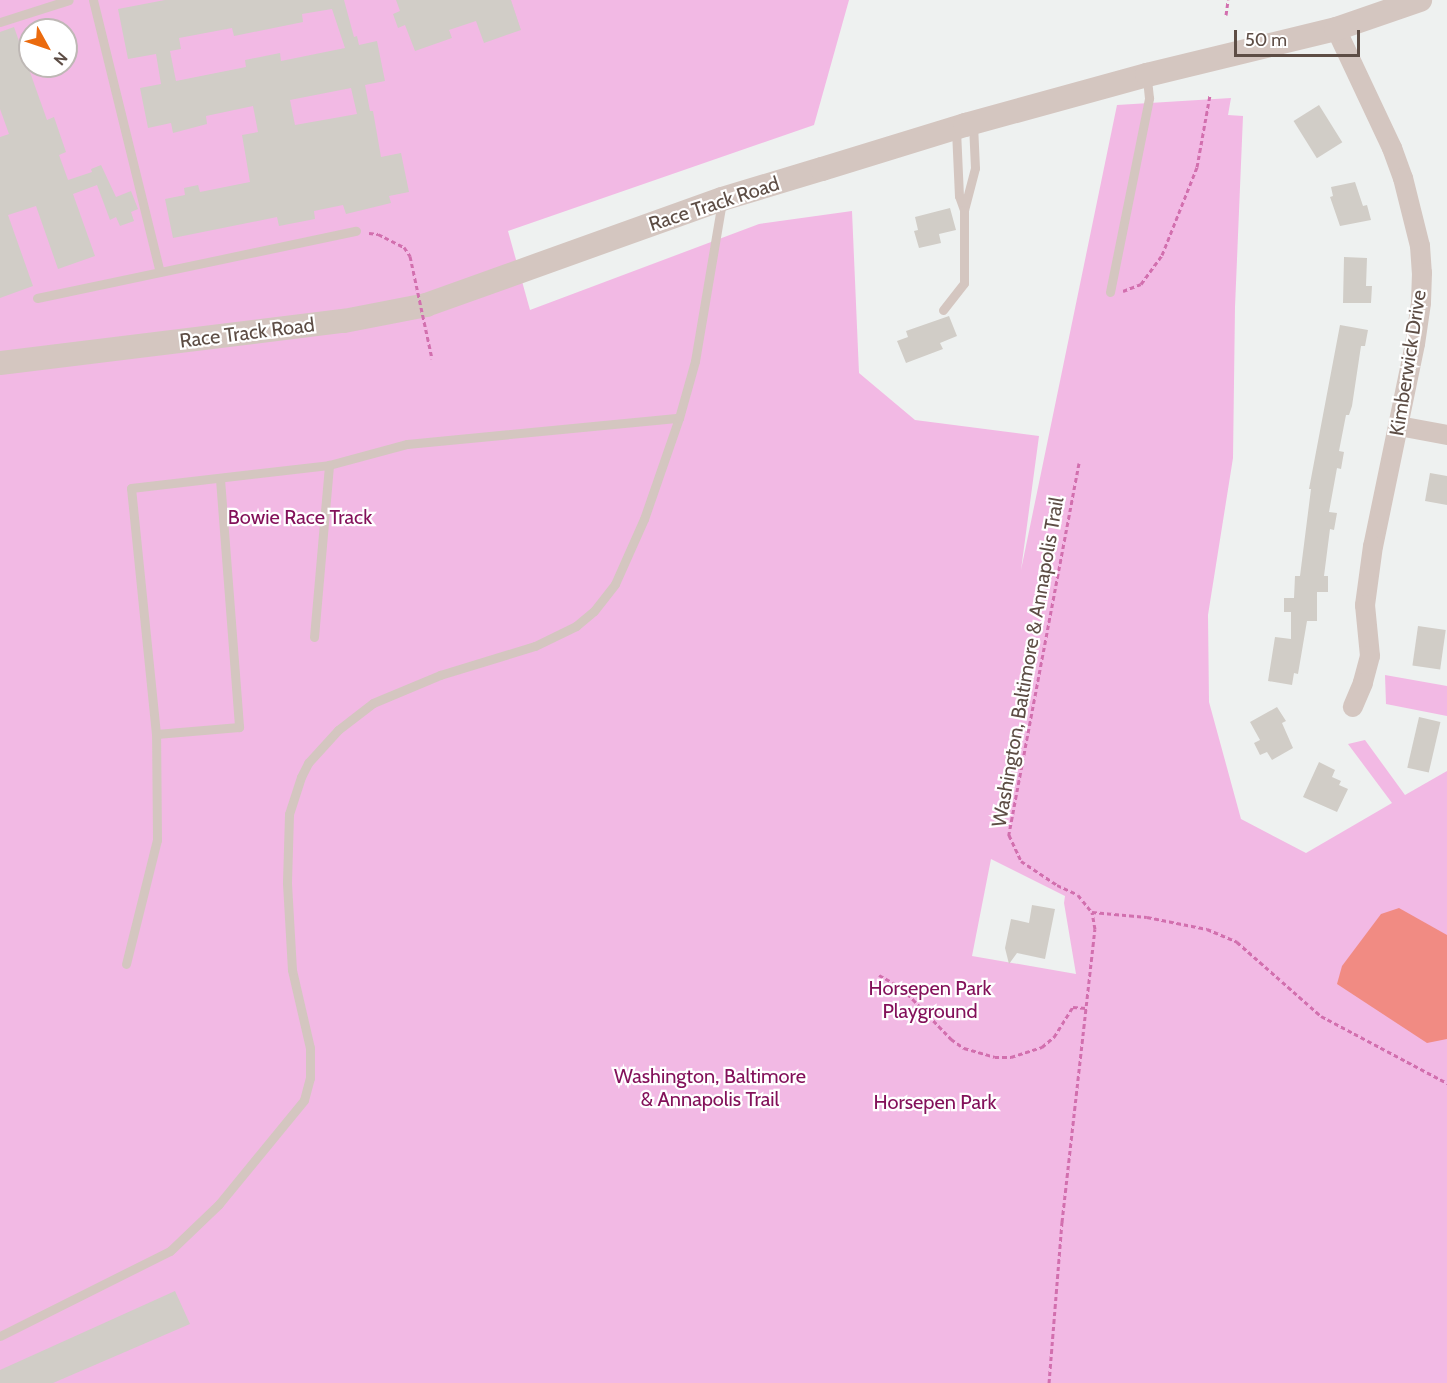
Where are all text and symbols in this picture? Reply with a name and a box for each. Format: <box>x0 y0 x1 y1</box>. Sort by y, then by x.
north arrow <box>18 18 78 78</box>
scale bar <box>1237 18 1363 56</box>
text: 50 m <box>1245 29 1287 51</box>
text: N <box>50 48 72 69</box>
street label: Race Track Road <box>646 172 782 236</box>
street label: Kimberwick Drive <box>1385 288 1431 438</box>
street label: Race Track Road <box>178 313 316 353</box>
street label: Washington, Baltimore & Annapolis Trail <box>987 495 1069 829</box>
park label: Bowie Race Track <box>228 505 372 529</box>
park label: Horsepen Park Playground <box>869 976 991 1023</box>
park label: Washington, Baltimore & Annapolis Trail <box>614 1065 806 1112</box>
park label: Horsepen Park <box>874 1090 996 1114</box>

